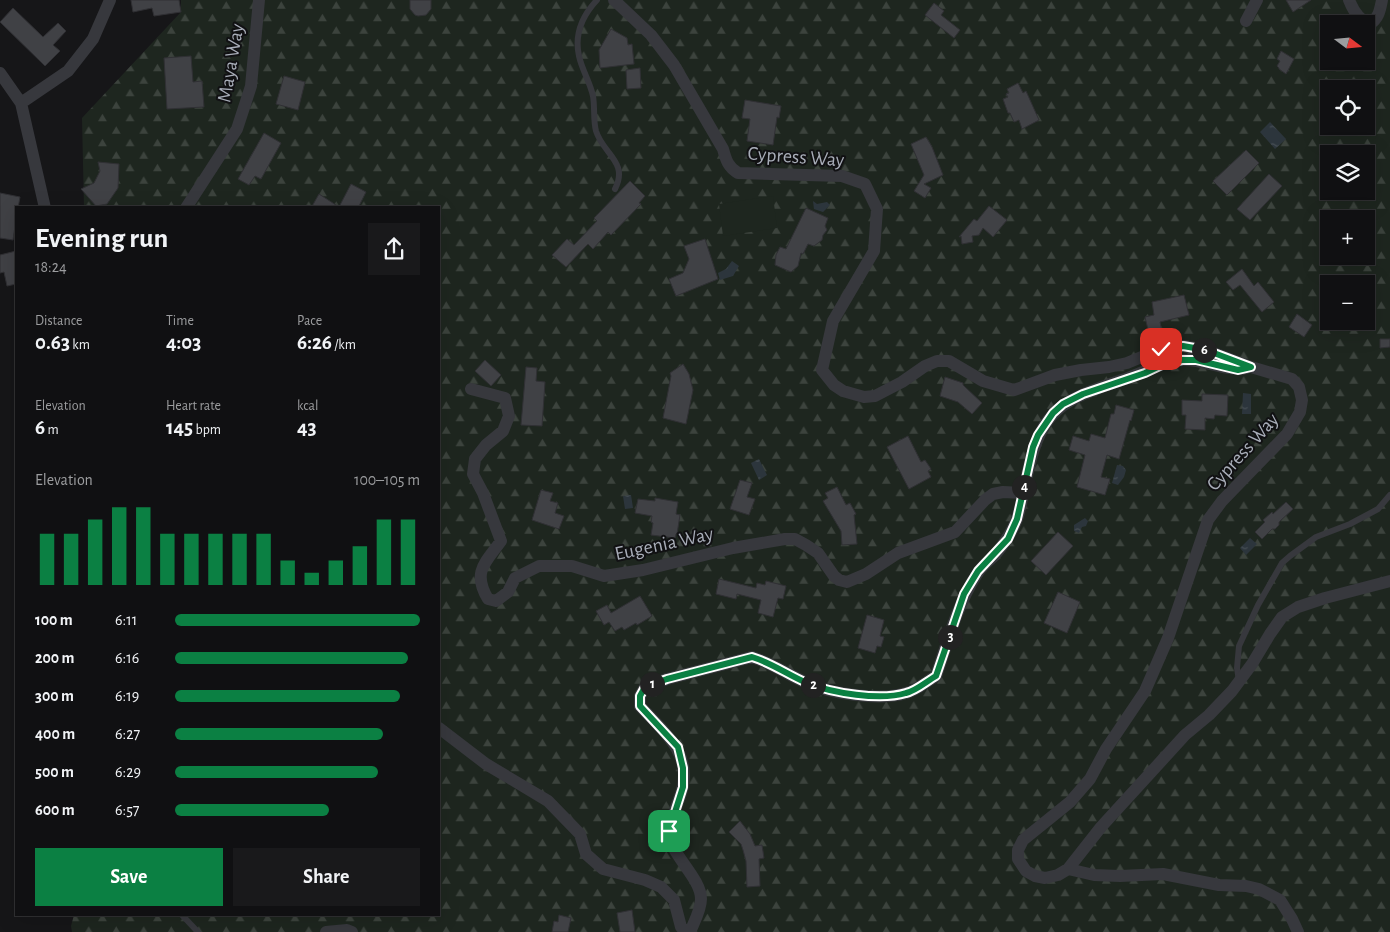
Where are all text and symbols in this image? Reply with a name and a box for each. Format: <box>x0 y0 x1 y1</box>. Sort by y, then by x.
north arrow <box>1320 15 1375 70</box>
map controls <box>1320 15 1375 330</box>
street label: Maya Way <box>214 22 248 104</box>
button: locate <box>1320 80 1375 135</box>
street label: Cypress Way <box>747 144 845 170</box>
button: layers <box>1320 145 1375 200</box>
button: + <box>1320 210 1375 265</box>
button: share <box>368 223 420 275</box>
text: Evening run <box>35 225 168 253</box>
text: 18:24 <box>35 259 67 275</box>
button: − <box>1320 275 1375 330</box>
text: Distance <box>35 314 82 328</box>
text: Time <box>166 314 194 328</box>
text: Pace <box>297 314 322 328</box>
pin <box>1140 328 1182 370</box>
text: 0.63 <box>35 332 70 353</box>
text: 4:03 <box>166 332 201 353</box>
text: 6:26 <box>297 332 332 353</box>
icon: check <box>1147 335 1175 363</box>
text: km <box>70 338 90 352</box>
text: /km <box>332 338 356 352</box>
pin: 6 <box>1192 338 1216 362</box>
text: 6 <box>1201 343 1208 357</box>
text: Elevation <box>35 399 86 413</box>
text: Heart rate <box>166 399 221 413</box>
text: kcal <box>297 399 318 413</box>
street label: Cypress Way <box>1203 409 1283 495</box>
text: 6 <box>35 417 45 438</box>
text: 145 <box>166 417 193 438</box>
text: 43 <box>297 417 317 438</box>
text: m <box>45 423 59 437</box>
text: bpm <box>193 423 221 437</box>
text: Elevation <box>35 472 93 488</box>
text: 100–105 m <box>354 472 420 488</box>
pin: 4 <box>1012 474 1036 500</box>
text: 4 <box>1021 480 1028 494</box>
street label: Eugenia Way <box>613 524 716 564</box>
text: 100 m <box>35 612 73 628</box>
text: 6:11 <box>115 612 137 628</box>
pin: 3 <box>938 624 962 650</box>
text: 3 <box>947 630 954 644</box>
text: 200 m <box>35 650 75 666</box>
text: 6:16 <box>115 650 139 666</box>
pin: 1 <box>640 672 664 696</box>
pin: 2 <box>800 672 826 698</box>
text: 1 <box>650 677 655 691</box>
text: 2 <box>810 678 817 692</box>
text: 300 m <box>35 688 74 704</box>
text: 6:19 <box>115 688 139 704</box>
text: 400 m <box>35 726 75 742</box>
text: 6:27 <box>115 726 140 742</box>
text: 500 m <box>35 764 74 780</box>
text: 6:29 <box>115 764 141 780</box>
text: 600 m <box>35 802 75 818</box>
text: 6:57 <box>115 802 140 818</box>
pin <box>648 810 690 852</box>
icon: arrive <box>655 817 683 845</box>
button: Save <box>35 848 223 906</box>
button: Share <box>233 848 420 906</box>

